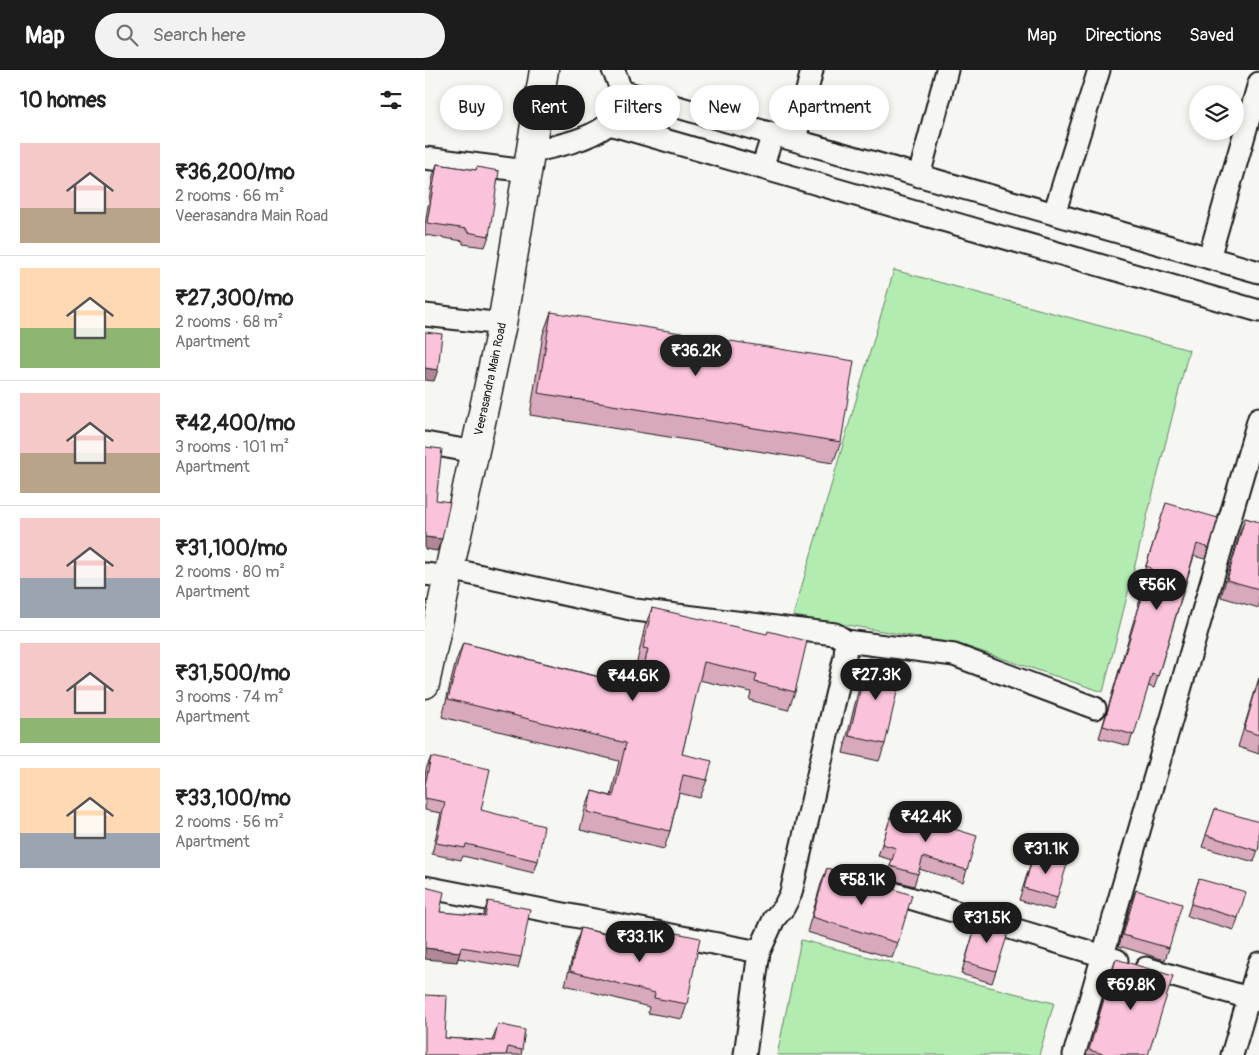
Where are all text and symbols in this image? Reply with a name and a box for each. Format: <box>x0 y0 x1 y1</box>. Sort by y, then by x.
search box <box>95 13 445 58</box>
text: Map <box>25 21 65 50</box>
icon: search <box>113 21 141 49</box>
text: Search here <box>153 23 246 47</box>
text: Map <box>1027 24 1057 47</box>
text: Directions <box>1085 24 1161 47</box>
text: Saved <box>1189 24 1234 47</box>
chip: Buy <box>440 85 503 130</box>
chip: Rent <box>513 85 585 130</box>
chip: Filters <box>595 85 680 130</box>
chip: New <box>690 85 759 130</box>
chip: Apartment <box>769 85 889 130</box>
map controls <box>1189 85 1244 140</box>
button: layers <box>1189 85 1244 140</box>
icon: filters <box>377 86 405 114</box>
text: 10 homes <box>20 87 106 114</box>
text: ₹36,200/mo <box>175 159 295 186</box>
icon: home <box>60 163 120 223</box>
text: 2 rooms · 66 m² <box>175 186 285 206</box>
text: Veerasandra Main Road <box>175 206 328 226</box>
text: ₹27,300/mo <box>175 285 294 312</box>
icon: home <box>60 288 120 348</box>
text: 2 rooms · 68 m² <box>175 312 283 332</box>
street label: Veerasandra Main Road <box>471 321 510 437</box>
text: Apartment <box>175 332 250 352</box>
pin: ₹36.2K <box>655 334 737 377</box>
text: ₹36.2K <box>671 341 721 361</box>
text: ₹42,400/mo <box>175 410 295 437</box>
icon: home <box>60 413 120 473</box>
text: 3 rooms · 101 m² <box>175 437 289 457</box>
text: Apartment <box>175 457 250 477</box>
text: ₹31,100/mo <box>175 535 287 562</box>
icon: home <box>60 538 120 598</box>
text: 2 rooms · 80 m² <box>175 562 285 582</box>
pin: ₹56K <box>1127 568 1187 611</box>
text: ₹56K <box>1138 575 1176 595</box>
text: Apartment <box>175 582 250 602</box>
pin: ₹27.3K <box>835 658 917 701</box>
text: ₹31,500/mo <box>175 660 290 687</box>
pin: ₹44.6K <box>592 660 674 702</box>
icon: home <box>60 663 120 723</box>
text: ₹27.3K <box>851 665 901 685</box>
text: ₹44.6K <box>608 666 658 686</box>
text: 3 rooms · 74 m² <box>175 687 284 707</box>
text: Apartment <box>175 707 250 727</box>
text: ₹33,100/mo <box>175 785 291 812</box>
icon: home <box>60 788 120 848</box>
pin: ₹42.4K <box>885 800 967 843</box>
text: ₹42.4K <box>901 807 951 827</box>
text: 2 rooms · 56 m² <box>175 812 284 832</box>
text: Apartment <box>175 832 250 852</box>
pin: ₹31.1K <box>1005 832 1087 875</box>
text: ₹31.1K <box>1024 839 1068 859</box>
pin: ₹58.1K <box>821 864 903 906</box>
text: ₹58.1K <box>839 870 885 890</box>
pin: ₹31.5K <box>946 902 1028 944</box>
text: ₹31.5K <box>964 908 1010 928</box>
pin: ₹33.1K <box>599 920 681 963</box>
text: ₹33.1K <box>617 927 663 947</box>
pin: ₹69.8K <box>1090 968 1172 1011</box>
text: ₹69.8K <box>1107 975 1155 995</box>

